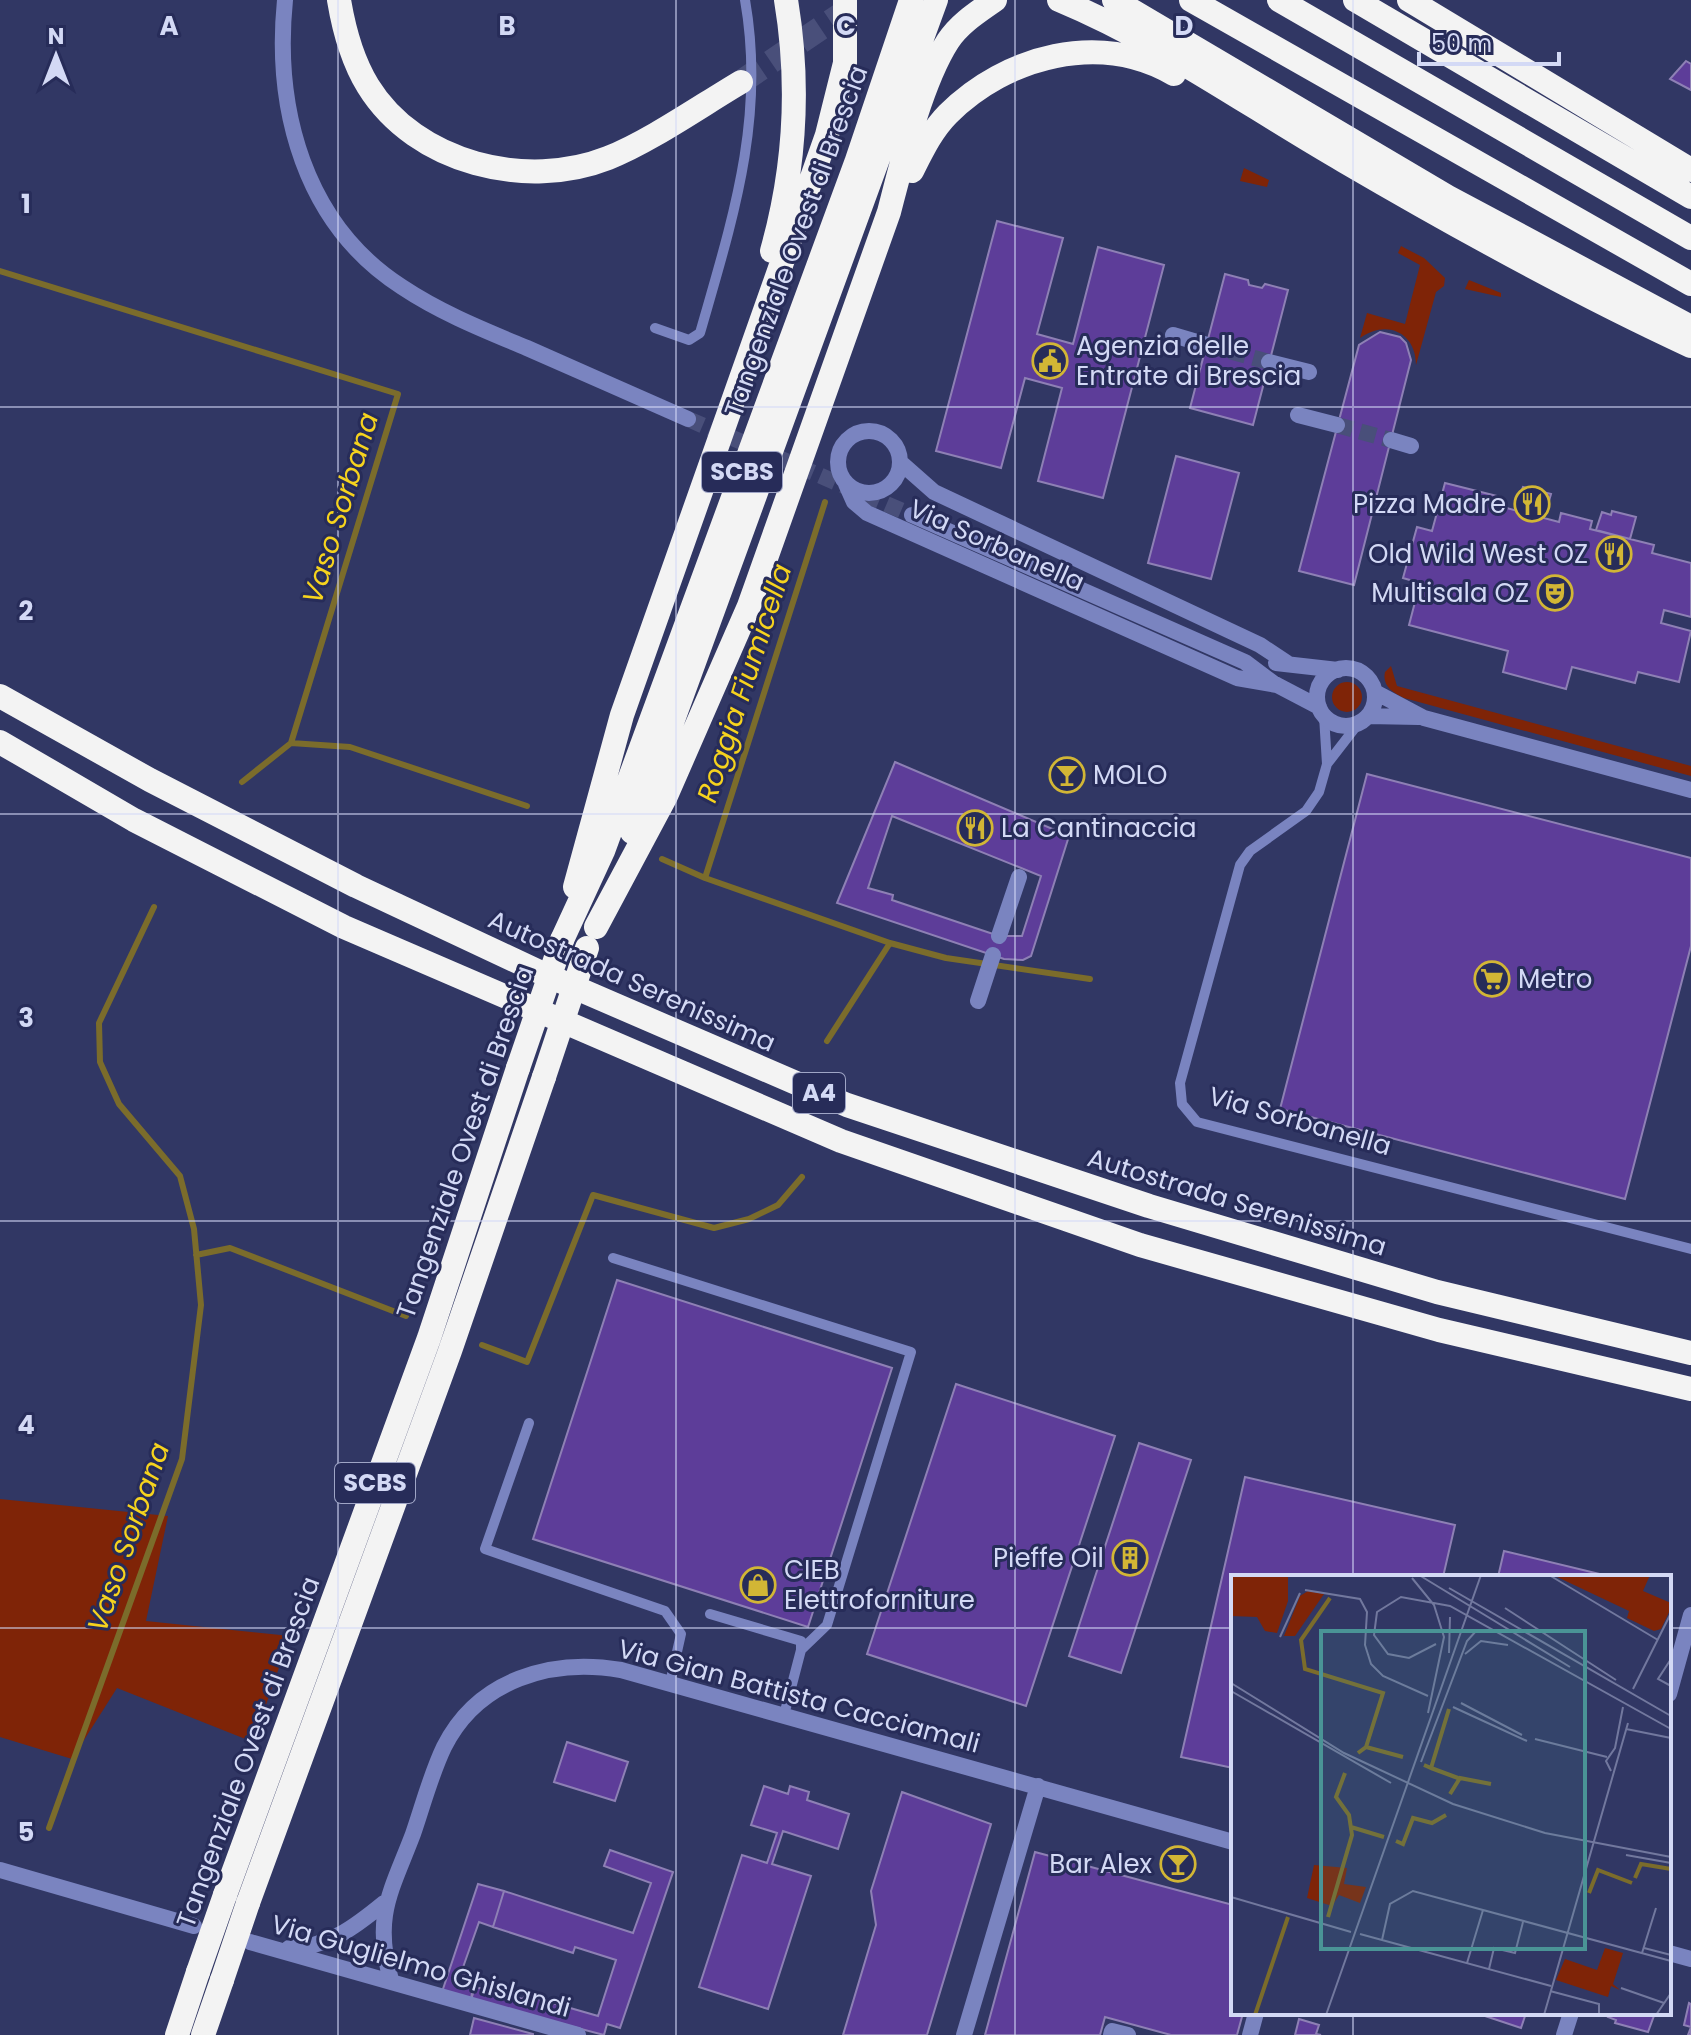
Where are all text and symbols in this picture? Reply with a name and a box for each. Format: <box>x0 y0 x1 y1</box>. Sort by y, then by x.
text: A <box>159 8 179 44</box>
text: B <box>498 8 516 44</box>
text: C <box>836 8 856 44</box>
text: D <box>1175 8 1194 44</box>
north arrow <box>16 16 96 96</box>
scale bar <box>1419 16 1559 66</box>
text: N <box>48 21 64 52</box>
text: 50 m <box>1431 27 1492 60</box>
street label: Tangenziale Ovest di Brescia <box>716 61 876 421</box>
text: 1 <box>21 186 31 222</box>
place label: Agenzia delle Entrate di Brescia <box>1076 328 1301 394</box>
public building icon: Agenzia delle Entrate di Brescia <box>1031 342 1069 380</box>
water label: Vaso Sorbana <box>293 408 388 609</box>
road number: SCBS <box>702 452 782 492</box>
restaurant icon: Pizza Madre <box>1513 485 1551 523</box>
place label: Pizza Madre <box>1353 486 1506 522</box>
street label: Via Sorbanella <box>904 490 1090 600</box>
restaurant icon: Old Wild West OZ <box>1595 535 1633 573</box>
place label: Old Wild West OZ <box>1368 536 1588 572</box>
water label: Roggia Fiumicella <box>688 559 801 807</box>
theatre icon: Multisala OZ <box>1536 574 1574 612</box>
place label: Multisala OZ <box>1371 575 1529 611</box>
text: 2 <box>19 593 34 629</box>
bar icon: MOLO <box>1048 756 1086 794</box>
place label: MOLO <box>1093 757 1168 793</box>
restaurant icon: La Cantinaccia <box>956 809 994 847</box>
place label: La Cantinaccia <box>1001 810 1197 846</box>
street label: Autostrada Serenissima <box>483 901 781 1061</box>
supermarket icon: Metro <box>1473 960 1511 998</box>
street label: Tangenziale Ovest di Brescia <box>388 961 542 1323</box>
place label: Metro <box>1518 961 1592 997</box>
text: 3 <box>18 1000 34 1036</box>
road number: A4 <box>793 1073 845 1113</box>
street label: Via Sorbanella <box>1204 1078 1396 1164</box>
street label: Autostrada Serenissima <box>1083 1139 1391 1265</box>
text: 4 <box>17 1407 35 1443</box>
water label: Vaso Sorbana <box>78 1437 179 1637</box>
road number: SCBS <box>335 1463 415 1503</box>
building icon: Pieffe Oil <box>1111 1539 1149 1577</box>
place label: Pieffe Oil <box>993 1540 1104 1576</box>
place label: CIEB Elettroforniture <box>784 1552 975 1618</box>
shop icon: CIEB Elettroforniture <box>739 1566 777 1604</box>
street label: Tangenziale Ovest di Brescia <box>168 1572 328 1932</box>
inset map <box>1231 1575 1671 2015</box>
street label: Via Gian Battista Cacciamali <box>614 1630 984 1762</box>
text: 5 <box>18 1814 34 1850</box>
bar icon: Bar Alex <box>1159 1845 1197 1883</box>
place label: Bar Alex <box>1049 1846 1153 1882</box>
street label: Via Guglielmo Ghislandi <box>267 1906 575 2026</box>

